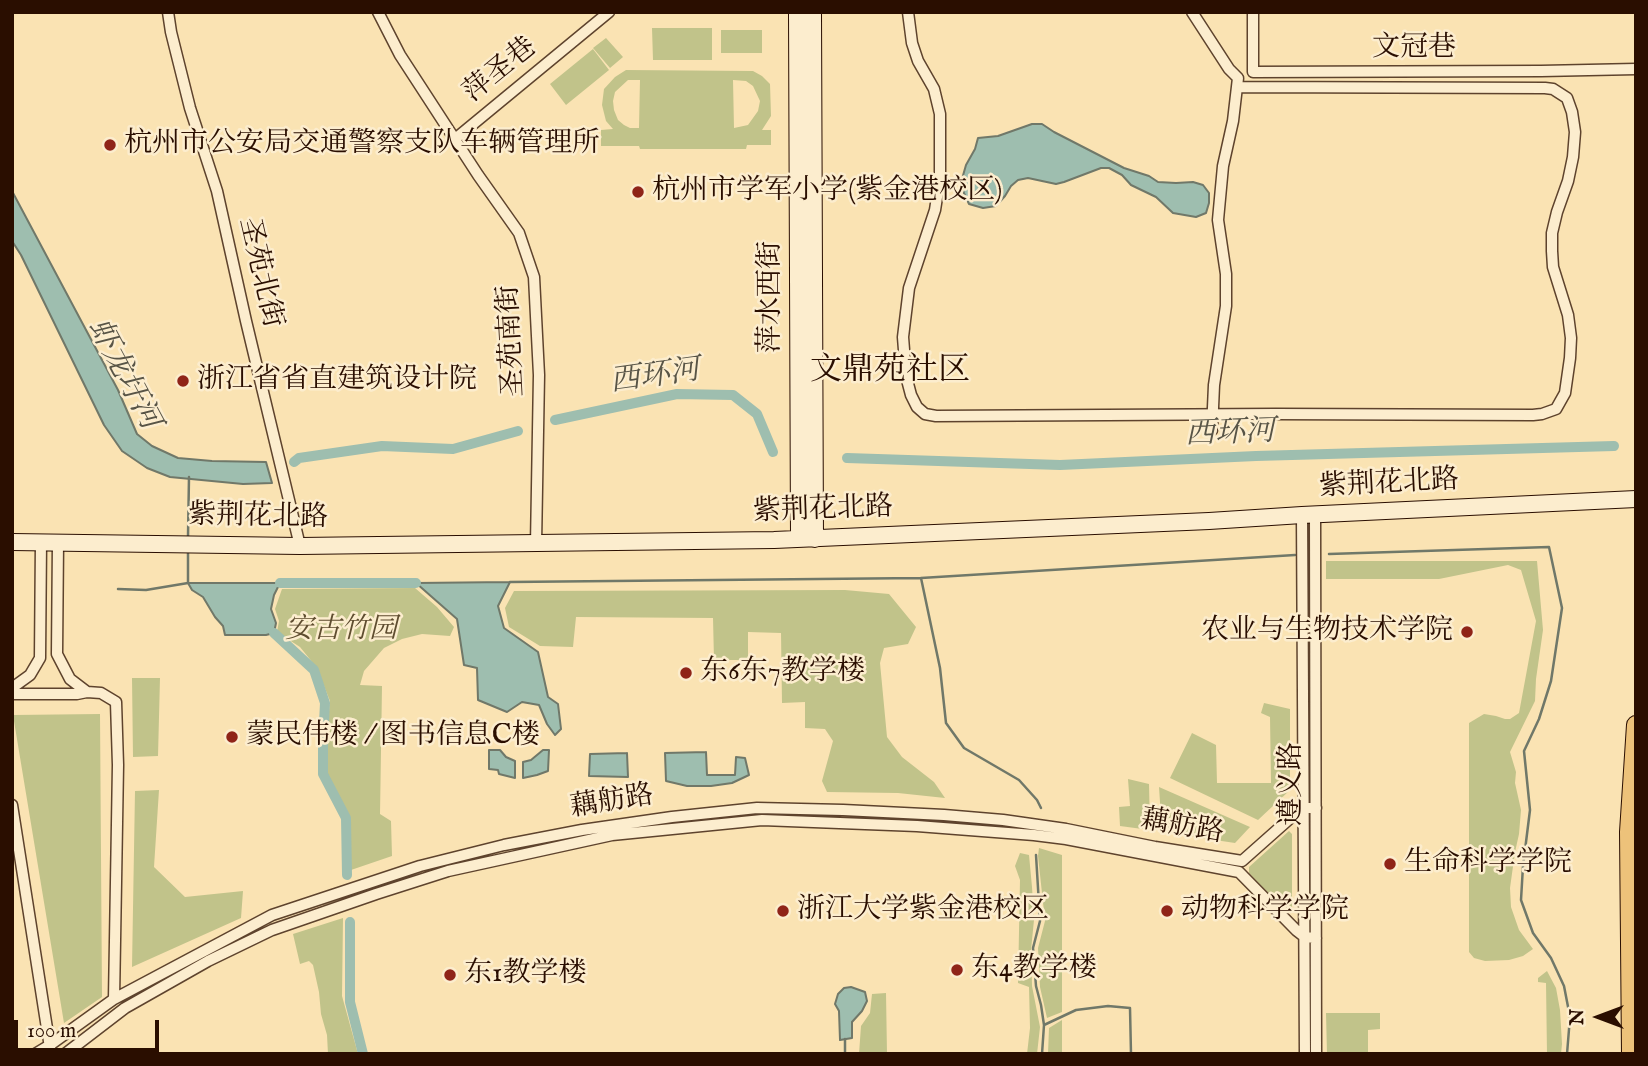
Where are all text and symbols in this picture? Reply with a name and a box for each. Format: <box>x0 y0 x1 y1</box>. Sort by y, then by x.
street label: 萍圣巷 <box>458 32 544 110</box>
street label: 文冠巷 <box>1372 32 1456 66</box>
place label: 杭州市公安局交通警察支队车辆管理所 <box>124 128 600 162</box>
marker: 杭州市公安局交通警察支队车辆管理所 <box>102 137 118 153</box>
place label: 杭州市学军小学(紫金港校区) <box>652 175 1002 209</box>
marker: 杭州市学军小学(紫金港校区) <box>630 184 646 200</box>
street label: 圣苑北街 <box>230 215 288 331</box>
street label: 萍水西街 <box>755 241 789 353</box>
street label: 圣苑南街 <box>493 284 533 398</box>
water label: 虾龙圩河 <box>78 314 166 436</box>
district label: 文鼎苑社区 <box>810 353 970 391</box>
water label: 西环河 <box>608 354 702 402</box>
place label: 浙江省省直建筑设计院 <box>197 364 477 398</box>
marker: 浙江省省直建筑设计院 <box>175 373 191 389</box>
water label: 西环河 <box>1184 415 1276 455</box>
street label: 紫荆花北路 <box>1318 465 1460 505</box>
street label: 紫荆花北路 <box>752 492 894 530</box>
street label: 紫荆花北路 <box>188 500 328 536</box>
park label: 安古竹园 <box>285 614 397 648</box>
place label: 农业与生物技术学院 <box>1201 615 1453 649</box>
marker: 农业与生物技术学院 <box>1459 624 1475 640</box>
place label: 东6东7教学楼 <box>700 656 865 690</box>
marker: 东6东7教学楼 <box>678 665 694 681</box>
place label: 蒙民伟楼 / 图书信息C楼 <box>246 720 540 754</box>
marker: 蒙民伟楼 / 图书信息C楼 <box>224 729 240 745</box>
street label: 遵义路 <box>1276 742 1310 826</box>
street label: 藕舫路 <box>568 780 656 826</box>
street label: 藕舫路 <box>1138 804 1226 852</box>
place label: 生命科学学院 <box>1404 847 1572 881</box>
marker: 生命科学学院 <box>1382 856 1398 872</box>
place label: 浙江大学紫金港校区 <box>797 894 1049 928</box>
place label: 动物科学学院 <box>1181 894 1349 928</box>
marker: 浙江大学紫金港校区 <box>775 903 791 919</box>
marker: 动物科学学院 <box>1159 903 1175 919</box>
place label: 东4教学楼 <box>971 953 1097 987</box>
place label: 东1教学楼 <box>464 958 586 992</box>
marker: 东4教学楼 <box>949 962 965 978</box>
marker: 东1教学楼 <box>442 967 458 983</box>
north arrow <box>1564 982 1634 1052</box>
scale bar <box>18 1006 163 1050</box>
text: N <box>1566 1009 1590 1025</box>
text: 100 m <box>27 1018 76 1045</box>

